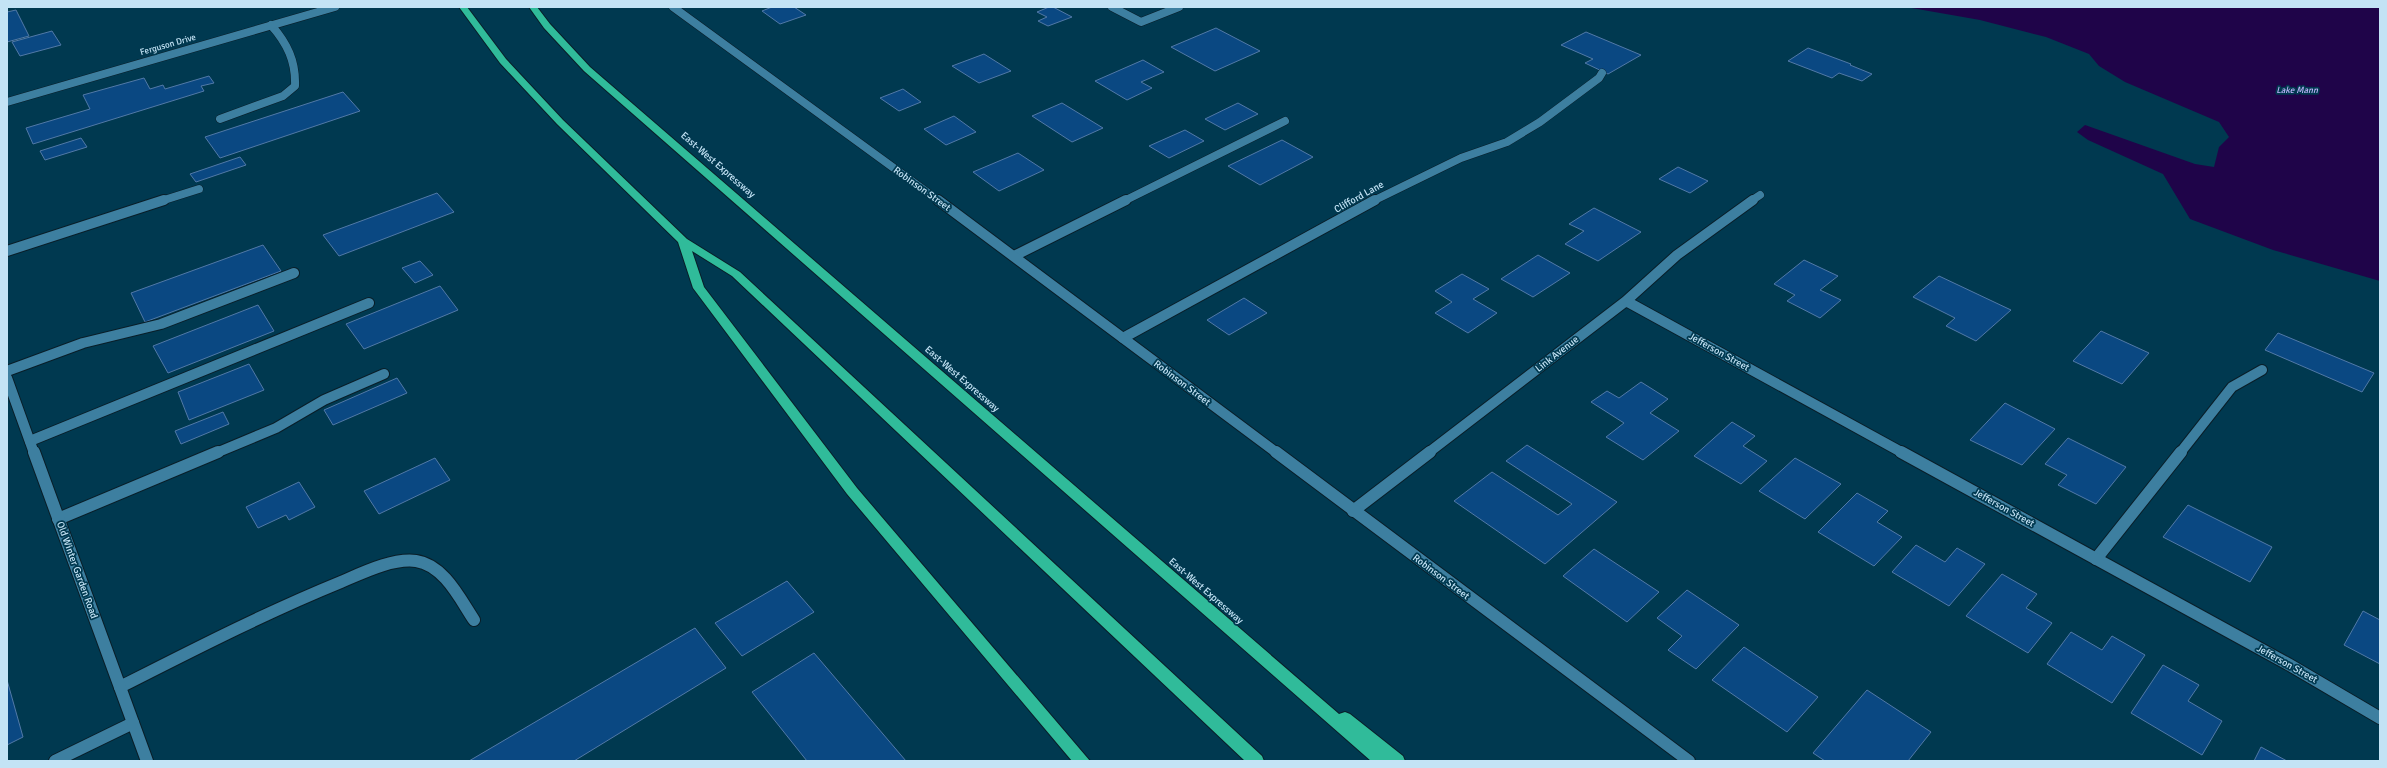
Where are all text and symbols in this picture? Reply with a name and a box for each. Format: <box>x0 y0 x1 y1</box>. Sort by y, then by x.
street label: Ferguson Drive <box>139 32 198 58</box>
water label: Lake Mann <box>2276 85 2319 96</box>
street label: East-West Expressway <box>678 129 758 201</box>
street label: Robinson Street <box>891 164 953 214</box>
street label: Clifford Lane <box>1332 178 1386 216</box>
street label: Jefferson Street <box>1686 330 1752 374</box>
street label: Link Avenue <box>1533 333 1581 375</box>
street label: East-West Expressway <box>922 343 1002 415</box>
street label: Robinson Street <box>1151 358 1213 408</box>
street label: Jefferson Street <box>1971 486 2037 530</box>
street label: Old Winter Garden Road <box>54 520 100 620</box>
street label: Robinson Street <box>1410 552 1472 602</box>
street label: East-West Expressway <box>1166 555 1246 627</box>
street label: Jefferson Street <box>2254 642 2320 686</box>

